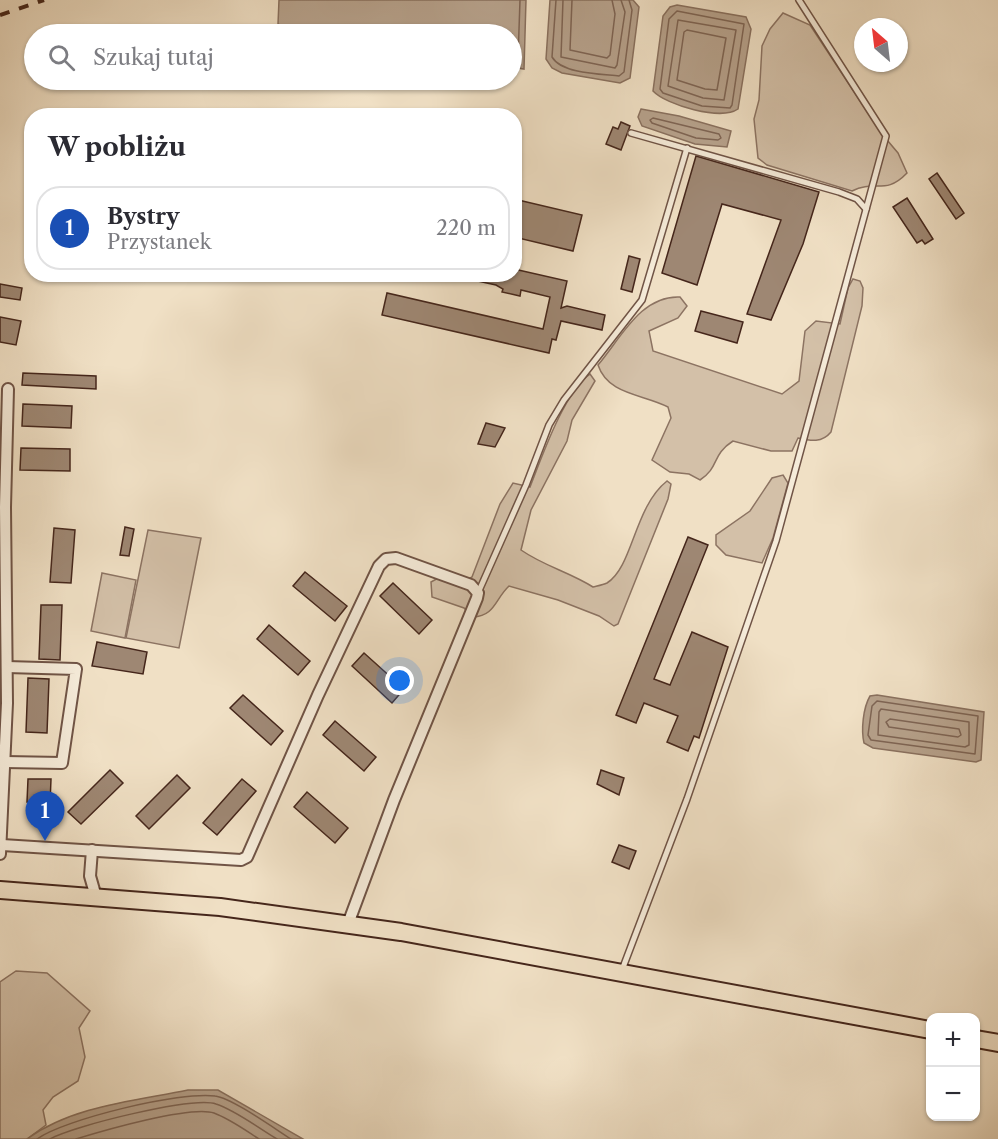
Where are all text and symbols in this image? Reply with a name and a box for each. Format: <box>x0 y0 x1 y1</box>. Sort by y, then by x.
north arrow <box>854 18 908 72</box>
search box <box>24 24 522 90</box>
icon: search <box>45 41 78 74</box>
text: Szukaj tutaj <box>93 44 214 71</box>
text: W pobliżu <box>48 131 186 163</box>
text: Bystry <box>107 203 180 230</box>
text: 1 <box>65 216 74 240</box>
text: 220 m <box>436 216 496 240</box>
text: Przystanek <box>107 230 211 254</box>
your location <box>385 666 414 695</box>
pin: 1 <box>26 792 64 841</box>
map controls <box>926 1013 980 1121</box>
button: + <box>926 1013 980 1067</box>
button: − <box>926 1067 980 1121</box>

